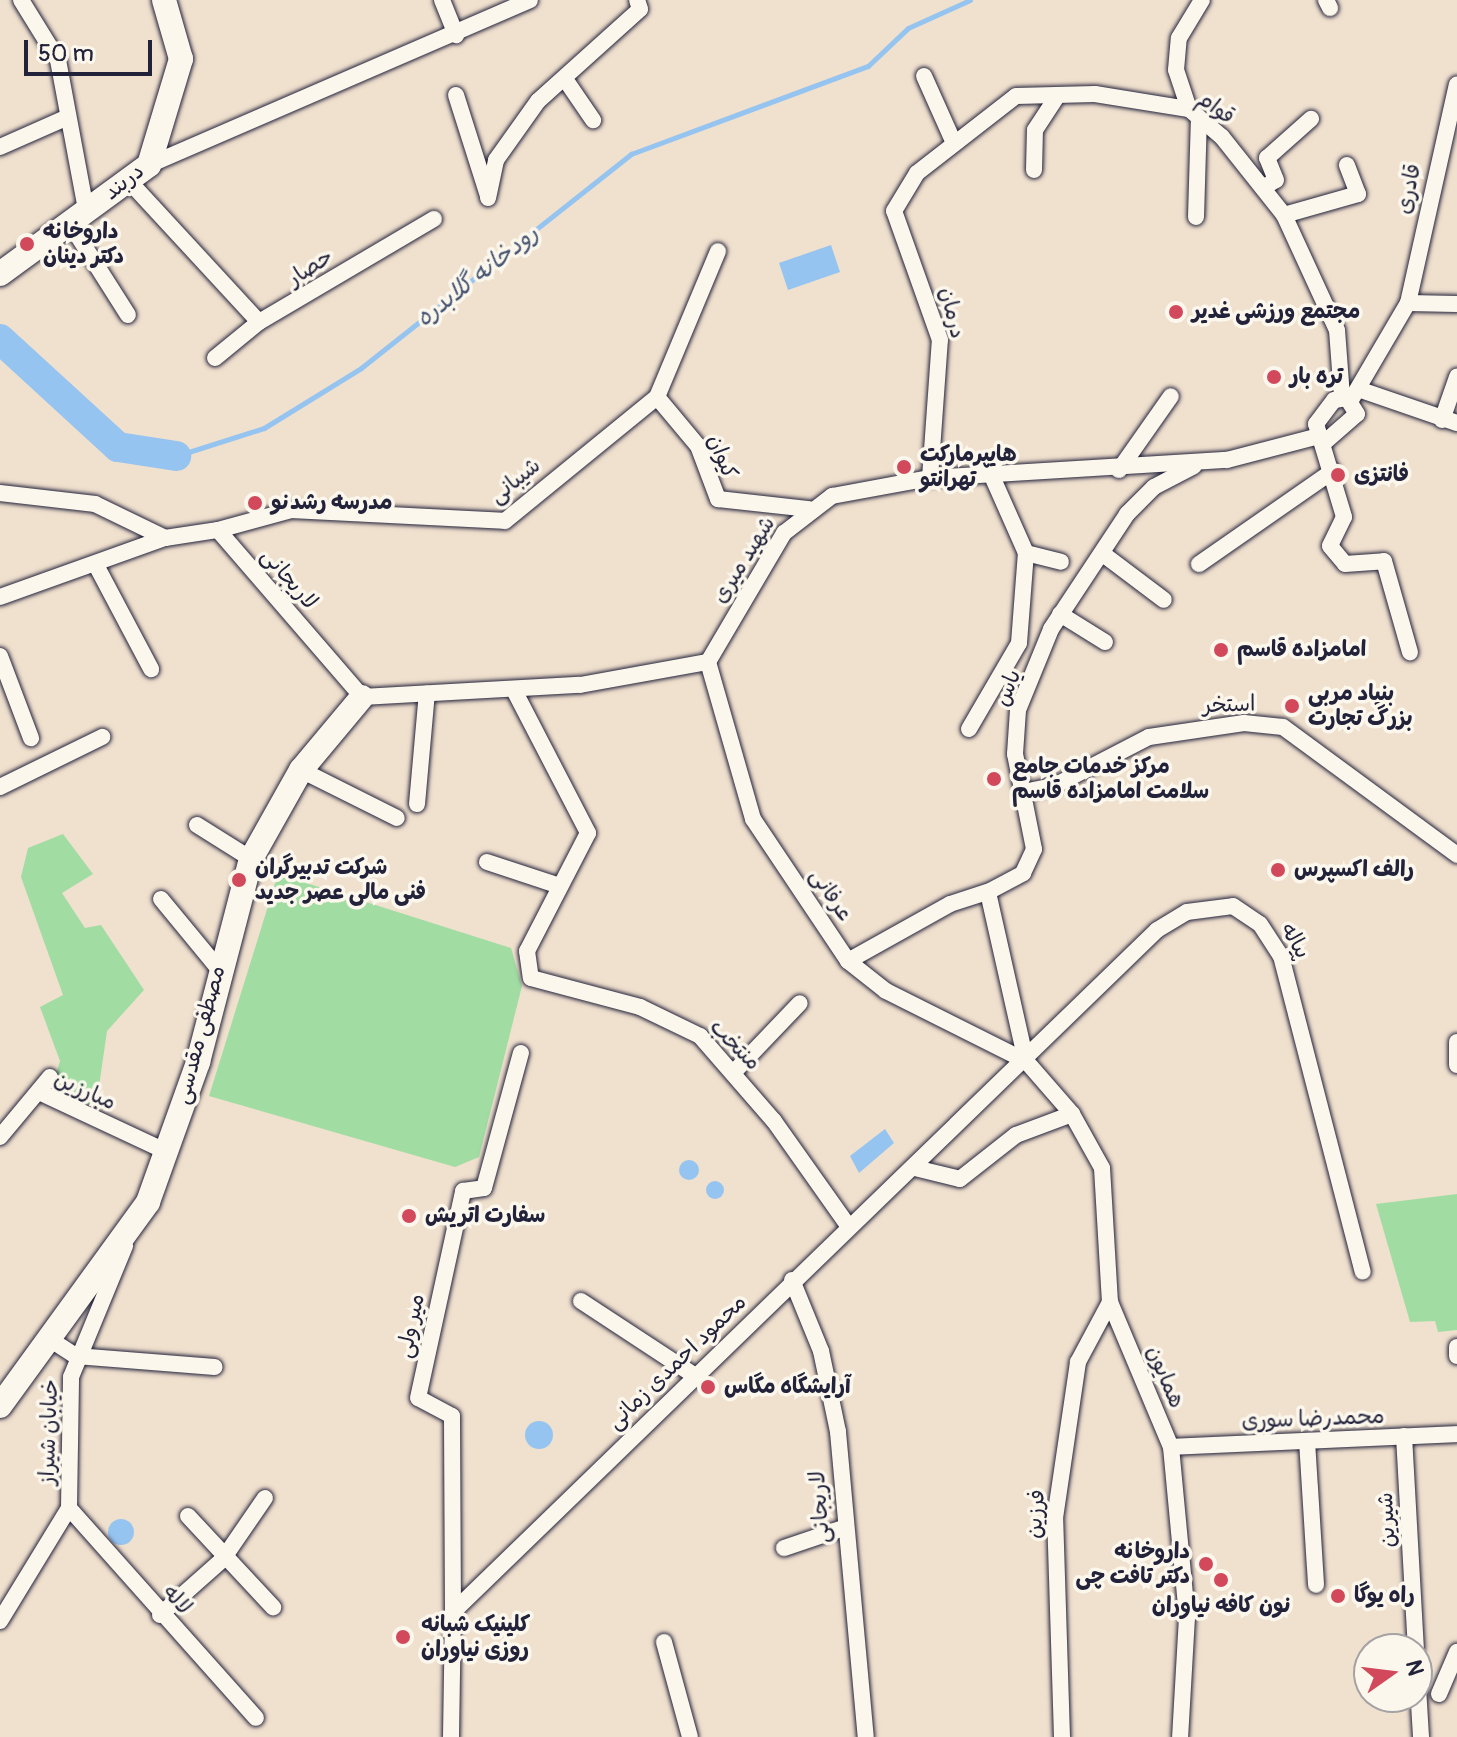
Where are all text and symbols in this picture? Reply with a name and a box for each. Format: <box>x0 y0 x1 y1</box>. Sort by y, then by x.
scale bar <box>28 24 156 74</box>
text: 50 m <box>38 39 94 68</box>
street label: قوام <box>1192 86 1240 130</box>
street label: دربند <box>99 158 149 206</box>
street label: قادری <box>1391 161 1427 217</box>
place label: داروخانه دکتر دینان <box>43 218 124 270</box>
water label: رودخانه گلابدره <box>410 219 544 333</box>
marker: داروخانه دکتر دینان <box>18 235 36 253</box>
street label: حصار <box>283 244 337 292</box>
street label: درمان <box>933 285 971 341</box>
place label: مجتمع ورزشی غدیر <box>1192 299 1360 325</box>
marker: مجتمع ورزشی غدیر <box>1167 303 1185 321</box>
place label: تره بار <box>1290 364 1343 390</box>
marker: تره بار <box>1265 368 1283 386</box>
street label: کیوان <box>701 431 743 483</box>
place label: هایپرمارکت تهرانتو <box>920 441 1017 492</box>
street label: شیبانی <box>484 453 546 509</box>
marker: هایپرمارکت تهرانتو <box>895 458 913 476</box>
place label: فانتزی <box>1354 462 1409 488</box>
marker: فانتزی <box>1329 466 1347 484</box>
place label: مدرسه رشدنو <box>271 490 392 516</box>
marker: مدرسه رشدنو <box>246 494 264 512</box>
street label: شهید میری <box>707 512 781 608</box>
street label: لاریجانی <box>255 543 323 615</box>
place label: امامزاده قاسم <box>1237 637 1366 663</box>
marker: امامزاده قاسم <box>1212 641 1230 659</box>
street label: یاس <box>989 666 1027 710</box>
place label: بنیاد مربی بزرگ تجارت <box>1308 680 1413 732</box>
street label: استخر <box>1202 691 1256 719</box>
marker: بنیاد مربی بزرگ تجارت <box>1283 697 1301 715</box>
place label: مرکز خدمات جامع سلامت امامزاده قاسم <box>1012 753 1209 804</box>
marker: مرکز خدمات جامع سلامت امامزاده قاسم <box>983 768 1005 790</box>
place label: شرکت تدبیرگران فنی مالی عصر جدید <box>255 854 426 906</box>
place label: رالف اکسپرس <box>1294 857 1414 883</box>
marker: رالف اکسپرس <box>1269 861 1287 879</box>
street label: عرفانی <box>804 864 858 926</box>
marker: شرکت تدبیرگران فنی مالی عصر جدید <box>230 871 248 889</box>
street label: پیاله <box>1274 918 1316 964</box>
street label: مصطفی مقدسی <box>169 963 231 1107</box>
street label: منتخب <box>704 1014 766 1076</box>
street label: مبارزین <box>50 1066 120 1116</box>
place label: سفارت اتریش <box>425 1203 545 1229</box>
marker: سفارت اتریش <box>400 1207 418 1225</box>
street label: محمود احمدی زمانی <box>602 1289 752 1435</box>
street label: میر ولی <box>391 1292 431 1360</box>
street label: همایون <box>1140 1342 1190 1412</box>
place label: آرایشگاه مگاس <box>724 1374 851 1400</box>
marker: آرایشگاه مگاس <box>699 1378 717 1396</box>
street label: خیابان شیراز <box>34 1379 64 1485</box>
street label: محمدرضا سوری <box>1241 1403 1385 1435</box>
street label: لاریجانی <box>804 1470 836 1544</box>
street label: فرزین <box>1021 1489 1051 1539</box>
street label: شیرین <box>1372 1492 1402 1548</box>
place label: داروخانه دکتر تافت چی <box>1075 1538 1190 1590</box>
marker: داروخانه دکتر تافت چی <box>1197 1555 1215 1573</box>
marker: نون کافه نیاوران <box>1212 1571 1230 1589</box>
street label: لاله <box>157 1580 197 1620</box>
place label: راه یوگا <box>1354 1583 1415 1609</box>
marker: راه یوگا <box>1329 1587 1347 1605</box>
place label: نون کافه نیاوران <box>1152 1593 1290 1619</box>
place label: کلینیک شبانه روزی نیاوران <box>421 1611 530 1662</box>
marker: کلینیک شبانه روزی نیاوران <box>392 1626 414 1648</box>
north arrow <box>1353 1633 1433 1713</box>
text: N <box>1399 1657 1430 1678</box>

